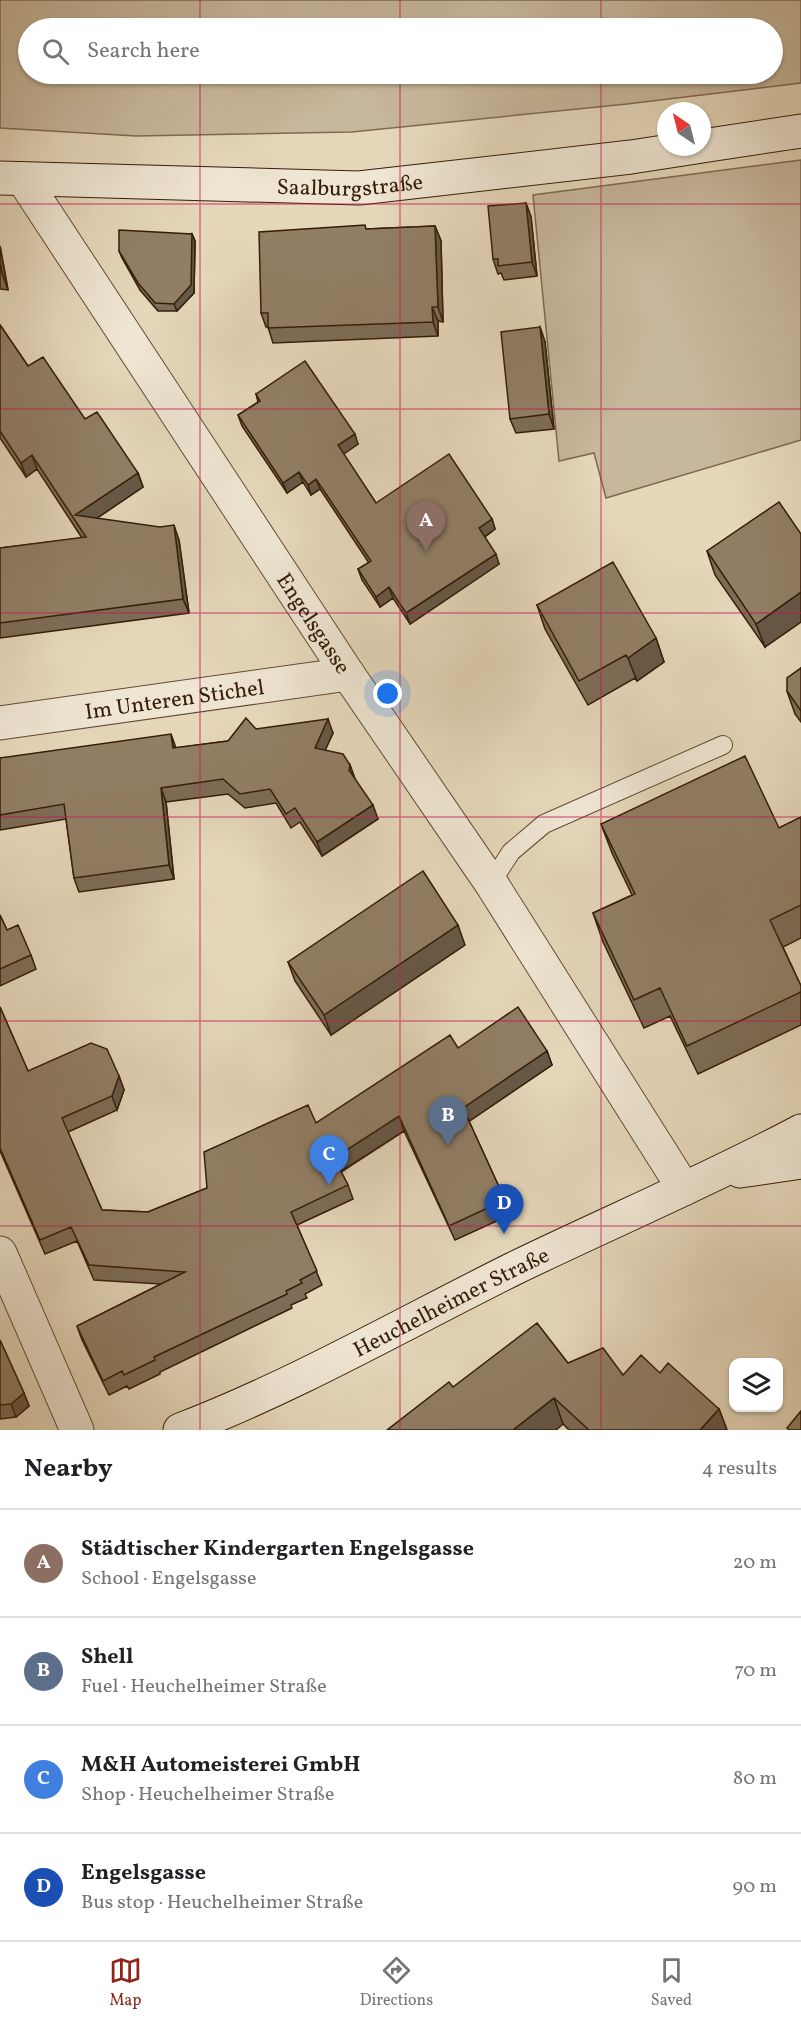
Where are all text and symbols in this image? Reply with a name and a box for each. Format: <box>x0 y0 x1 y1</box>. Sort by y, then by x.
search box <box>18 18 783 84</box>
icon: search <box>39 35 72 68</box>
text: Search here <box>87 36 200 67</box>
north arrow <box>657 102 711 156</box>
street label: Saalburgstraße <box>276 168 425 206</box>
pin: A <box>406 502 446 551</box>
street label: Engelsgasse <box>268 567 357 681</box>
street label: Im Unteren Stichel <box>83 673 266 729</box>
your location <box>373 679 402 708</box>
pin: B <box>428 1096 468 1146</box>
pin: C <box>310 1136 348 1185</box>
pin: D <box>484 1184 524 1234</box>
street label: Heuchelheimer Straße <box>349 1241 555 1366</box>
map controls <box>729 1358 783 1412</box>
button: layers <box>729 1358 783 1412</box>
text: Nearby <box>24 1451 113 1487</box>
text: 4 results <box>702 1455 777 1483</box>
text: Städtischer Kindergarten Engelsgasse <box>81 1534 474 1565</box>
text: A <box>36 1549 51 1577</box>
text: 20 m <box>733 1549 777 1577</box>
text: School · Engelsgasse <box>81 1565 256 1593</box>
text: Shell <box>81 1642 133 1673</box>
text: B <box>37 1657 50 1685</box>
text: 70 m <box>734 1657 777 1685</box>
text: Fuel · Heuchelheimer Straße <box>81 1673 327 1701</box>
text: M&H Automeisterei GmbH <box>81 1750 360 1781</box>
text: C <box>37 1765 50 1793</box>
text: 80 m <box>733 1765 777 1793</box>
text: Shop · Heuchelheimer Straße <box>81 1781 334 1809</box>
text: Engelsgasse <box>81 1858 206 1889</box>
text: D <box>36 1873 51 1901</box>
text: 90 m <box>733 1873 777 1901</box>
text: Bus stop · Heuchelheimer Straße <box>81 1889 363 1917</box>
tab: Map <box>109 1954 142 2012</box>
tab: Directions <box>360 1954 433 2012</box>
tab: Saved <box>651 1954 692 2012</box>

